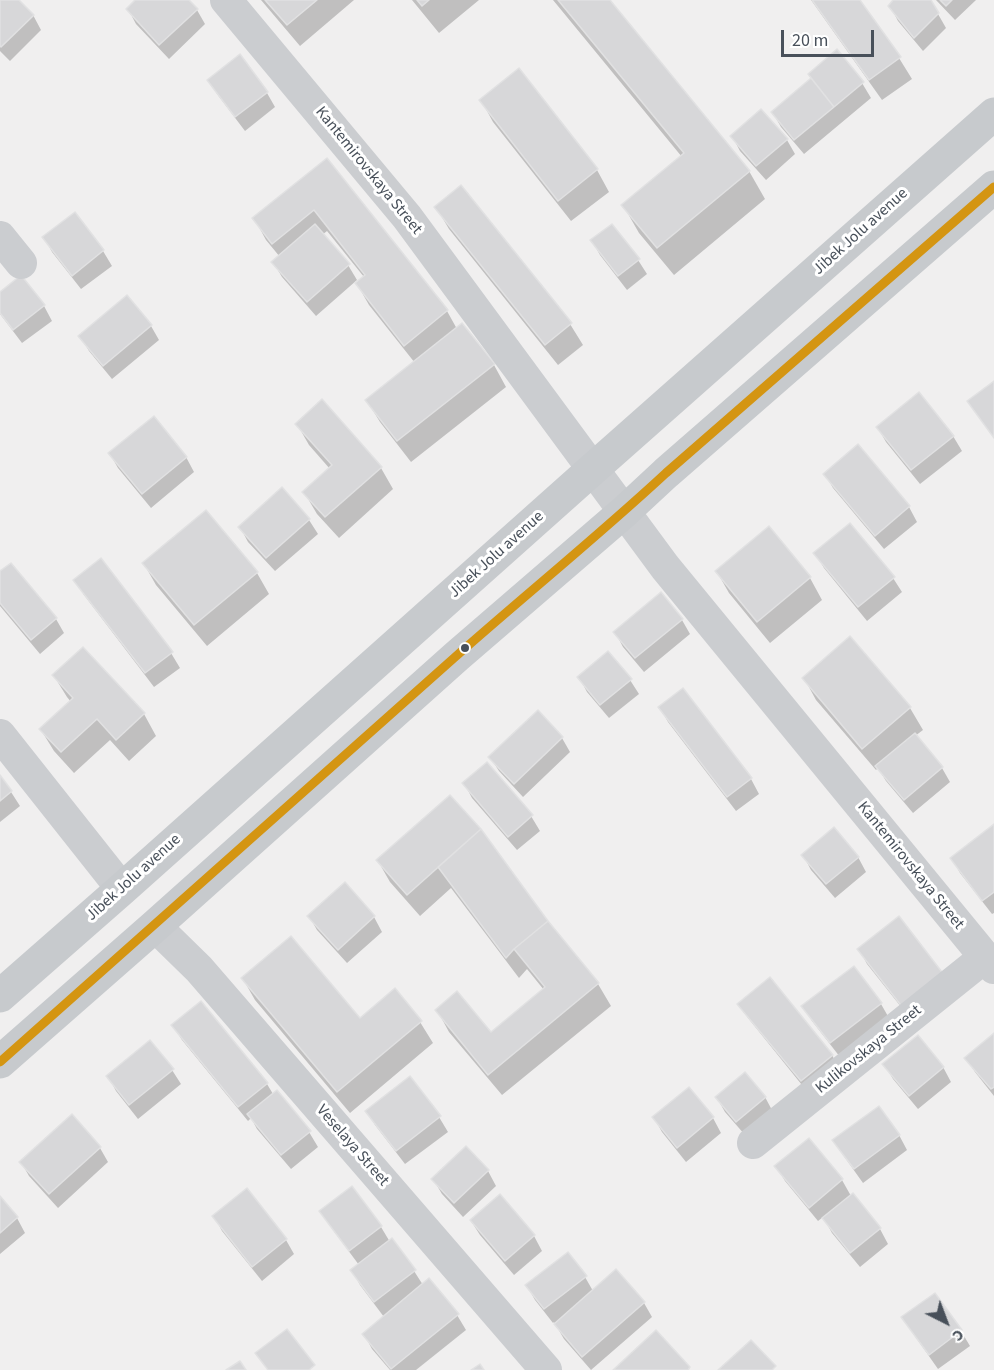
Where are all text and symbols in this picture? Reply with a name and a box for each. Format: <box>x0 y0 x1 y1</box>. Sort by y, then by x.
scale bar <box>784 18 877 56</box>
text: 20 m <box>792 28 828 53</box>
street label: Kantemirovskaya Street <box>311 103 425 239</box>
street label: Jibek Jolu avenue <box>810 185 912 279</box>
street label: Jibek Jolu avenue <box>446 508 548 602</box>
unlabelled marker <box>459 642 471 654</box>
street label: Kantemirovskaya Street <box>853 798 967 934</box>
street label: Jibek Jolu avenue <box>83 831 185 925</box>
street label: Kulikovskaya Street <box>812 1001 926 1099</box>
street label: Veselaya Street <box>312 1102 392 1190</box>
north arrow <box>916 1292 976 1352</box>
text: С <box>947 1324 969 1347</box>

